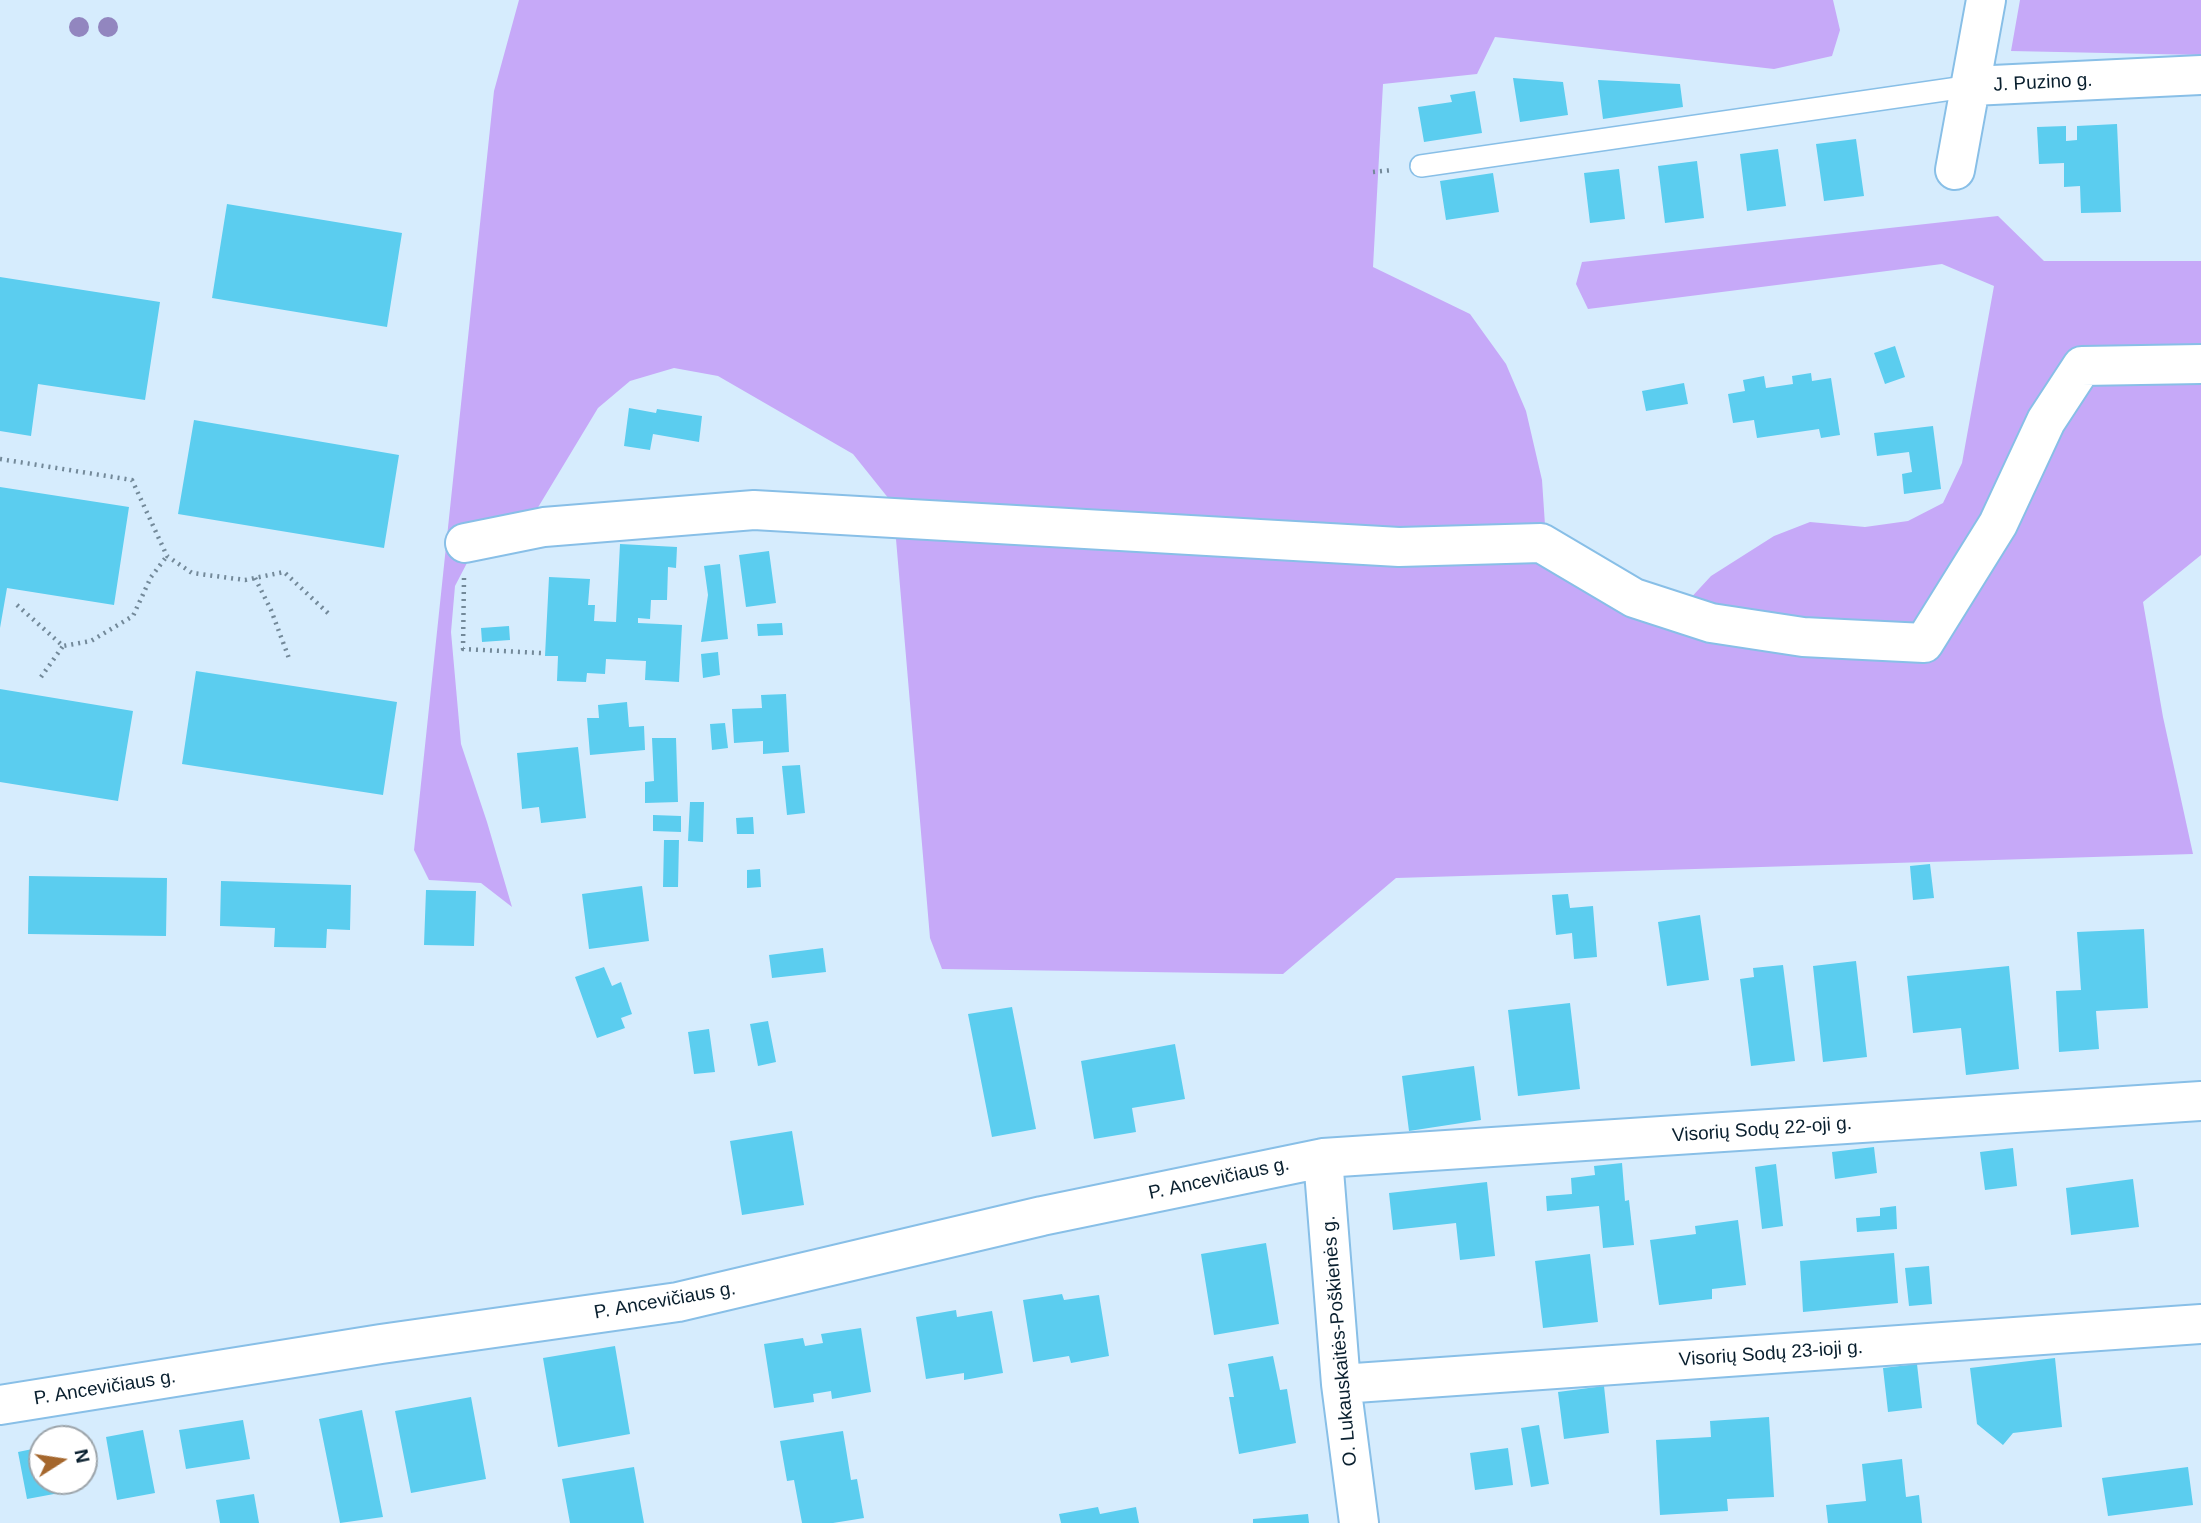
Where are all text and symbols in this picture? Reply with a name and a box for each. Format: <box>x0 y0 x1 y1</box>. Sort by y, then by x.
street label: J. Puzino g. <box>1993 69 2093 97</box>
street label: Visorių Sodų 22-oji g. <box>1671 1112 1853 1148</box>
street label: P. Ancevičiaus g. <box>1147 1153 1291 1205</box>
street label: O. Lukauskaitės-Poškienės g. <box>1318 1215 1362 1467</box>
street label: P. Ancevičiaus g. <box>592 1277 738 1325</box>
street label: Visorių Sodų 23-ioji g. <box>1678 1336 1864 1372</box>
street label: P. Ancevičiaus g. <box>32 1366 178 1410</box>
north arrow <box>28 1425 98 1495</box>
text: N <box>70 1447 94 1465</box>

